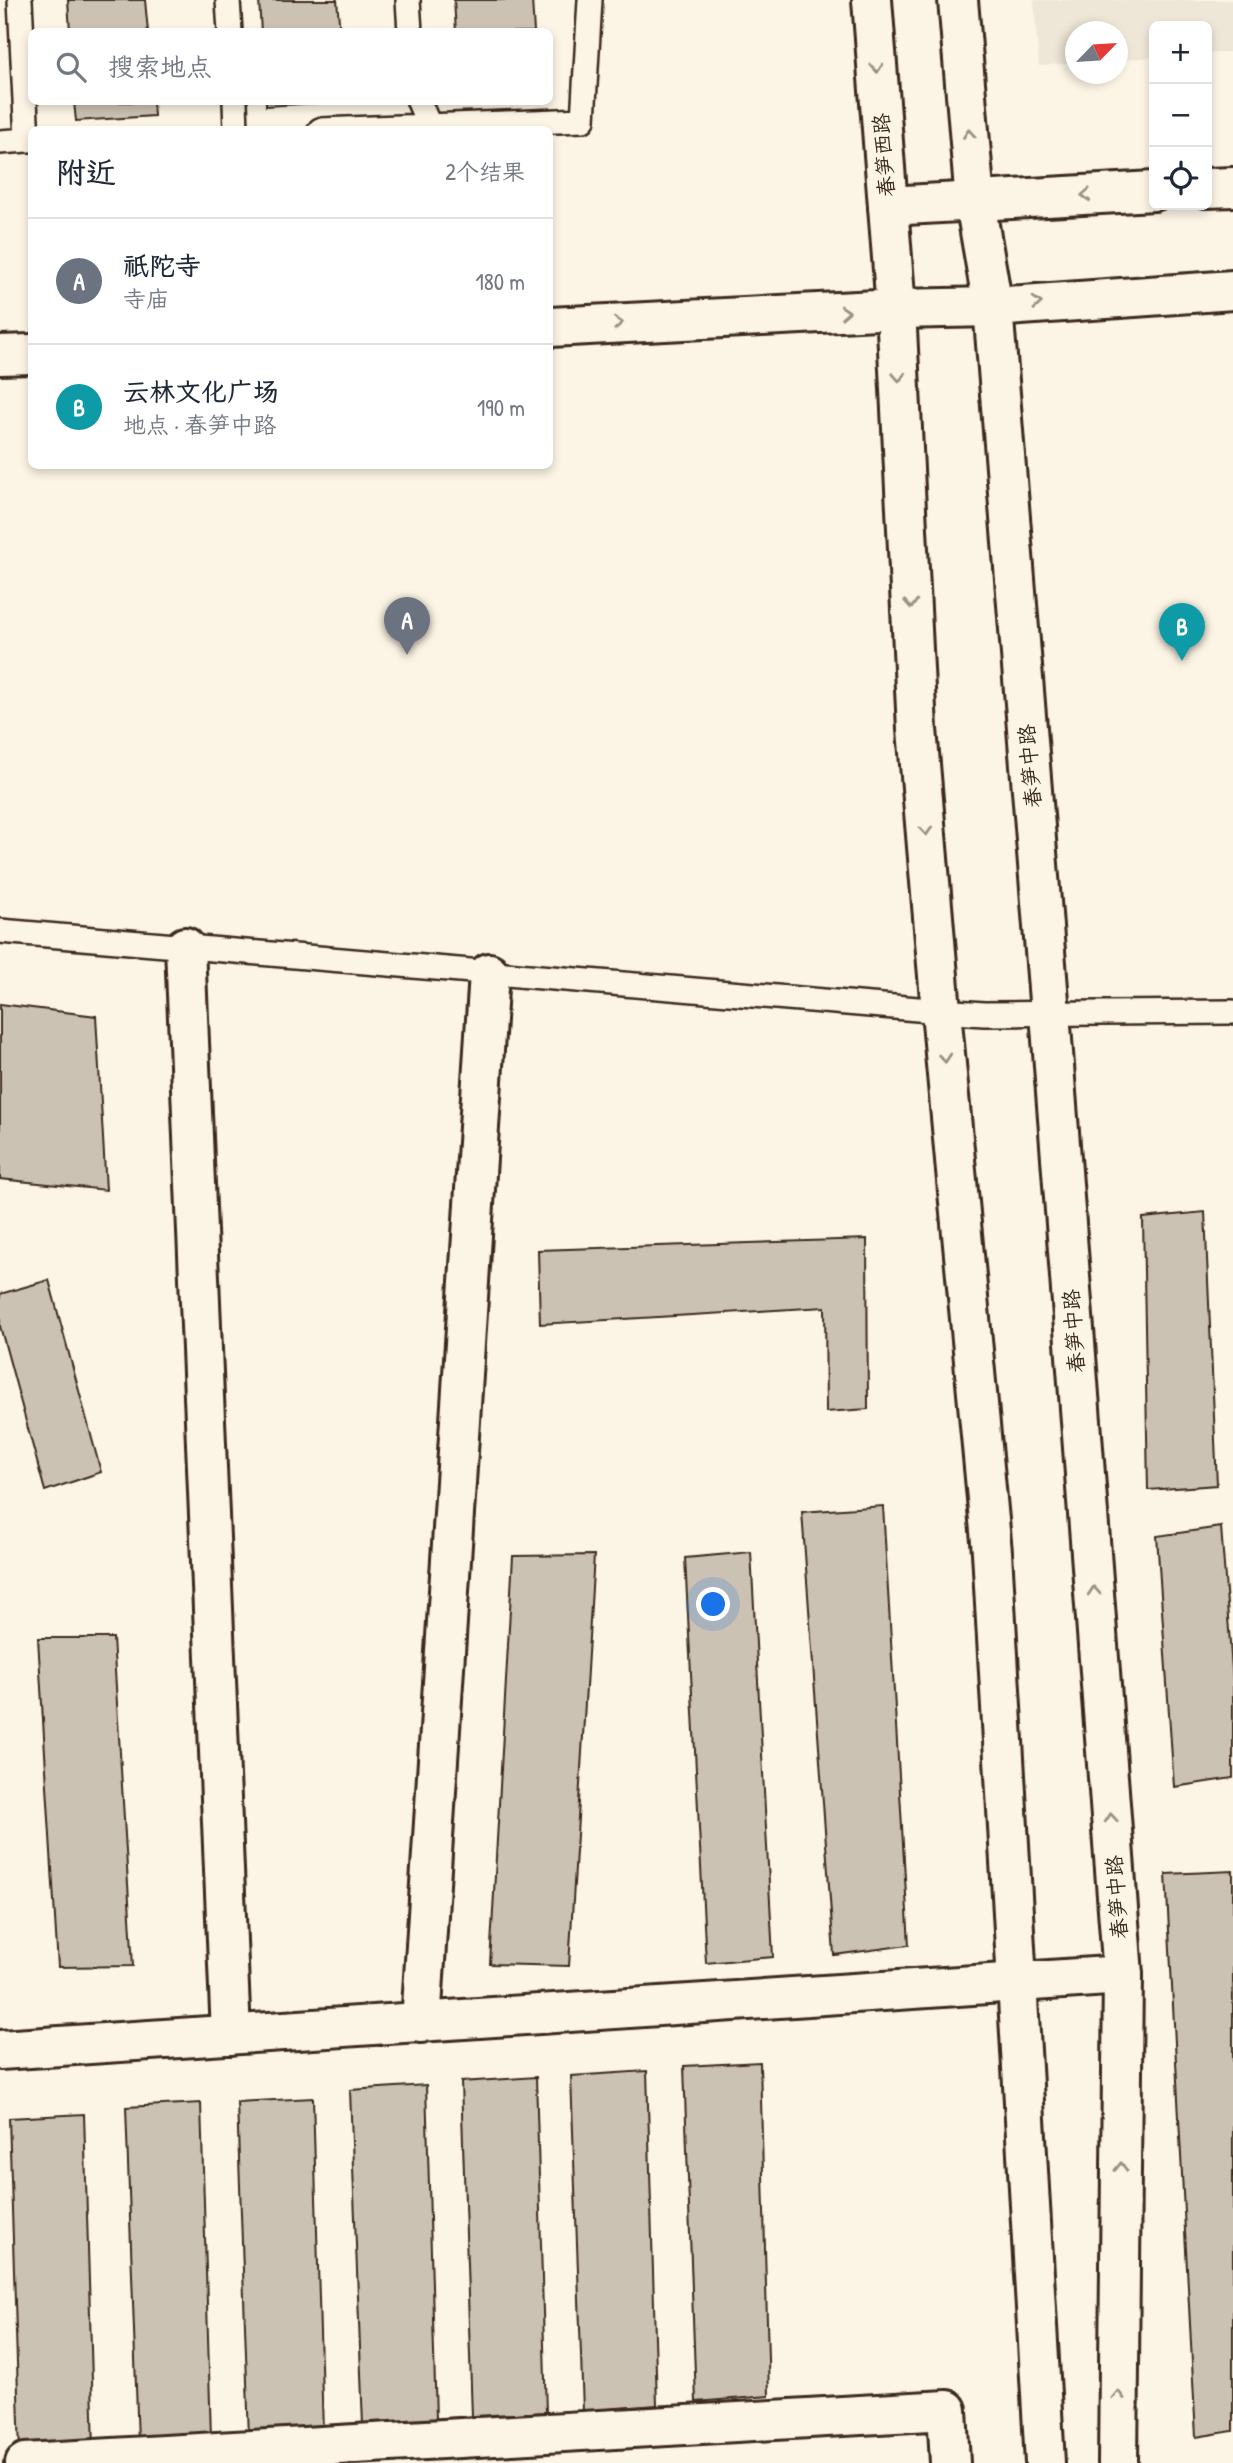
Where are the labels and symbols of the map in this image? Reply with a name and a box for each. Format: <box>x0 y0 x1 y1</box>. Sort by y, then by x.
north arrow <box>1065 21 1128 84</box>
one-way arrow <box>869 63 884 74</box>
street label: 春笋西路 <box>866 112 901 198</box>
one-way arrow <box>962 128 977 139</box>
one-way arrow <box>1080 188 1091 203</box>
one-way arrow <box>1032 296 1043 311</box>
one-way arrow <box>840 304 851 319</box>
one-way arrow <box>612 316 623 331</box>
one-way arrow <box>892 372 907 383</box>
pin: A <box>384 597 430 655</box>
one-way arrow <box>903 599 918 610</box>
pin: B <box>1159 603 1205 661</box>
street label: 春笋中路 <box>1011 723 1048 809</box>
one-way arrow <box>918 826 933 837</box>
one-way arrow <box>937 1053 952 1064</box>
street label: 春笋中路 <box>1056 1288 1091 1374</box>
one-way arrow <box>1087 1585 1102 1596</box>
your location <box>696 1587 730 1621</box>
one-way arrow <box>1104 1812 1119 1823</box>
street label: 春笋中路 <box>1099 1854 1134 1940</box>
one-way arrow <box>1113 2162 1129 2172</box>
one-way arrow <box>1111 2389 1126 2400</box>

